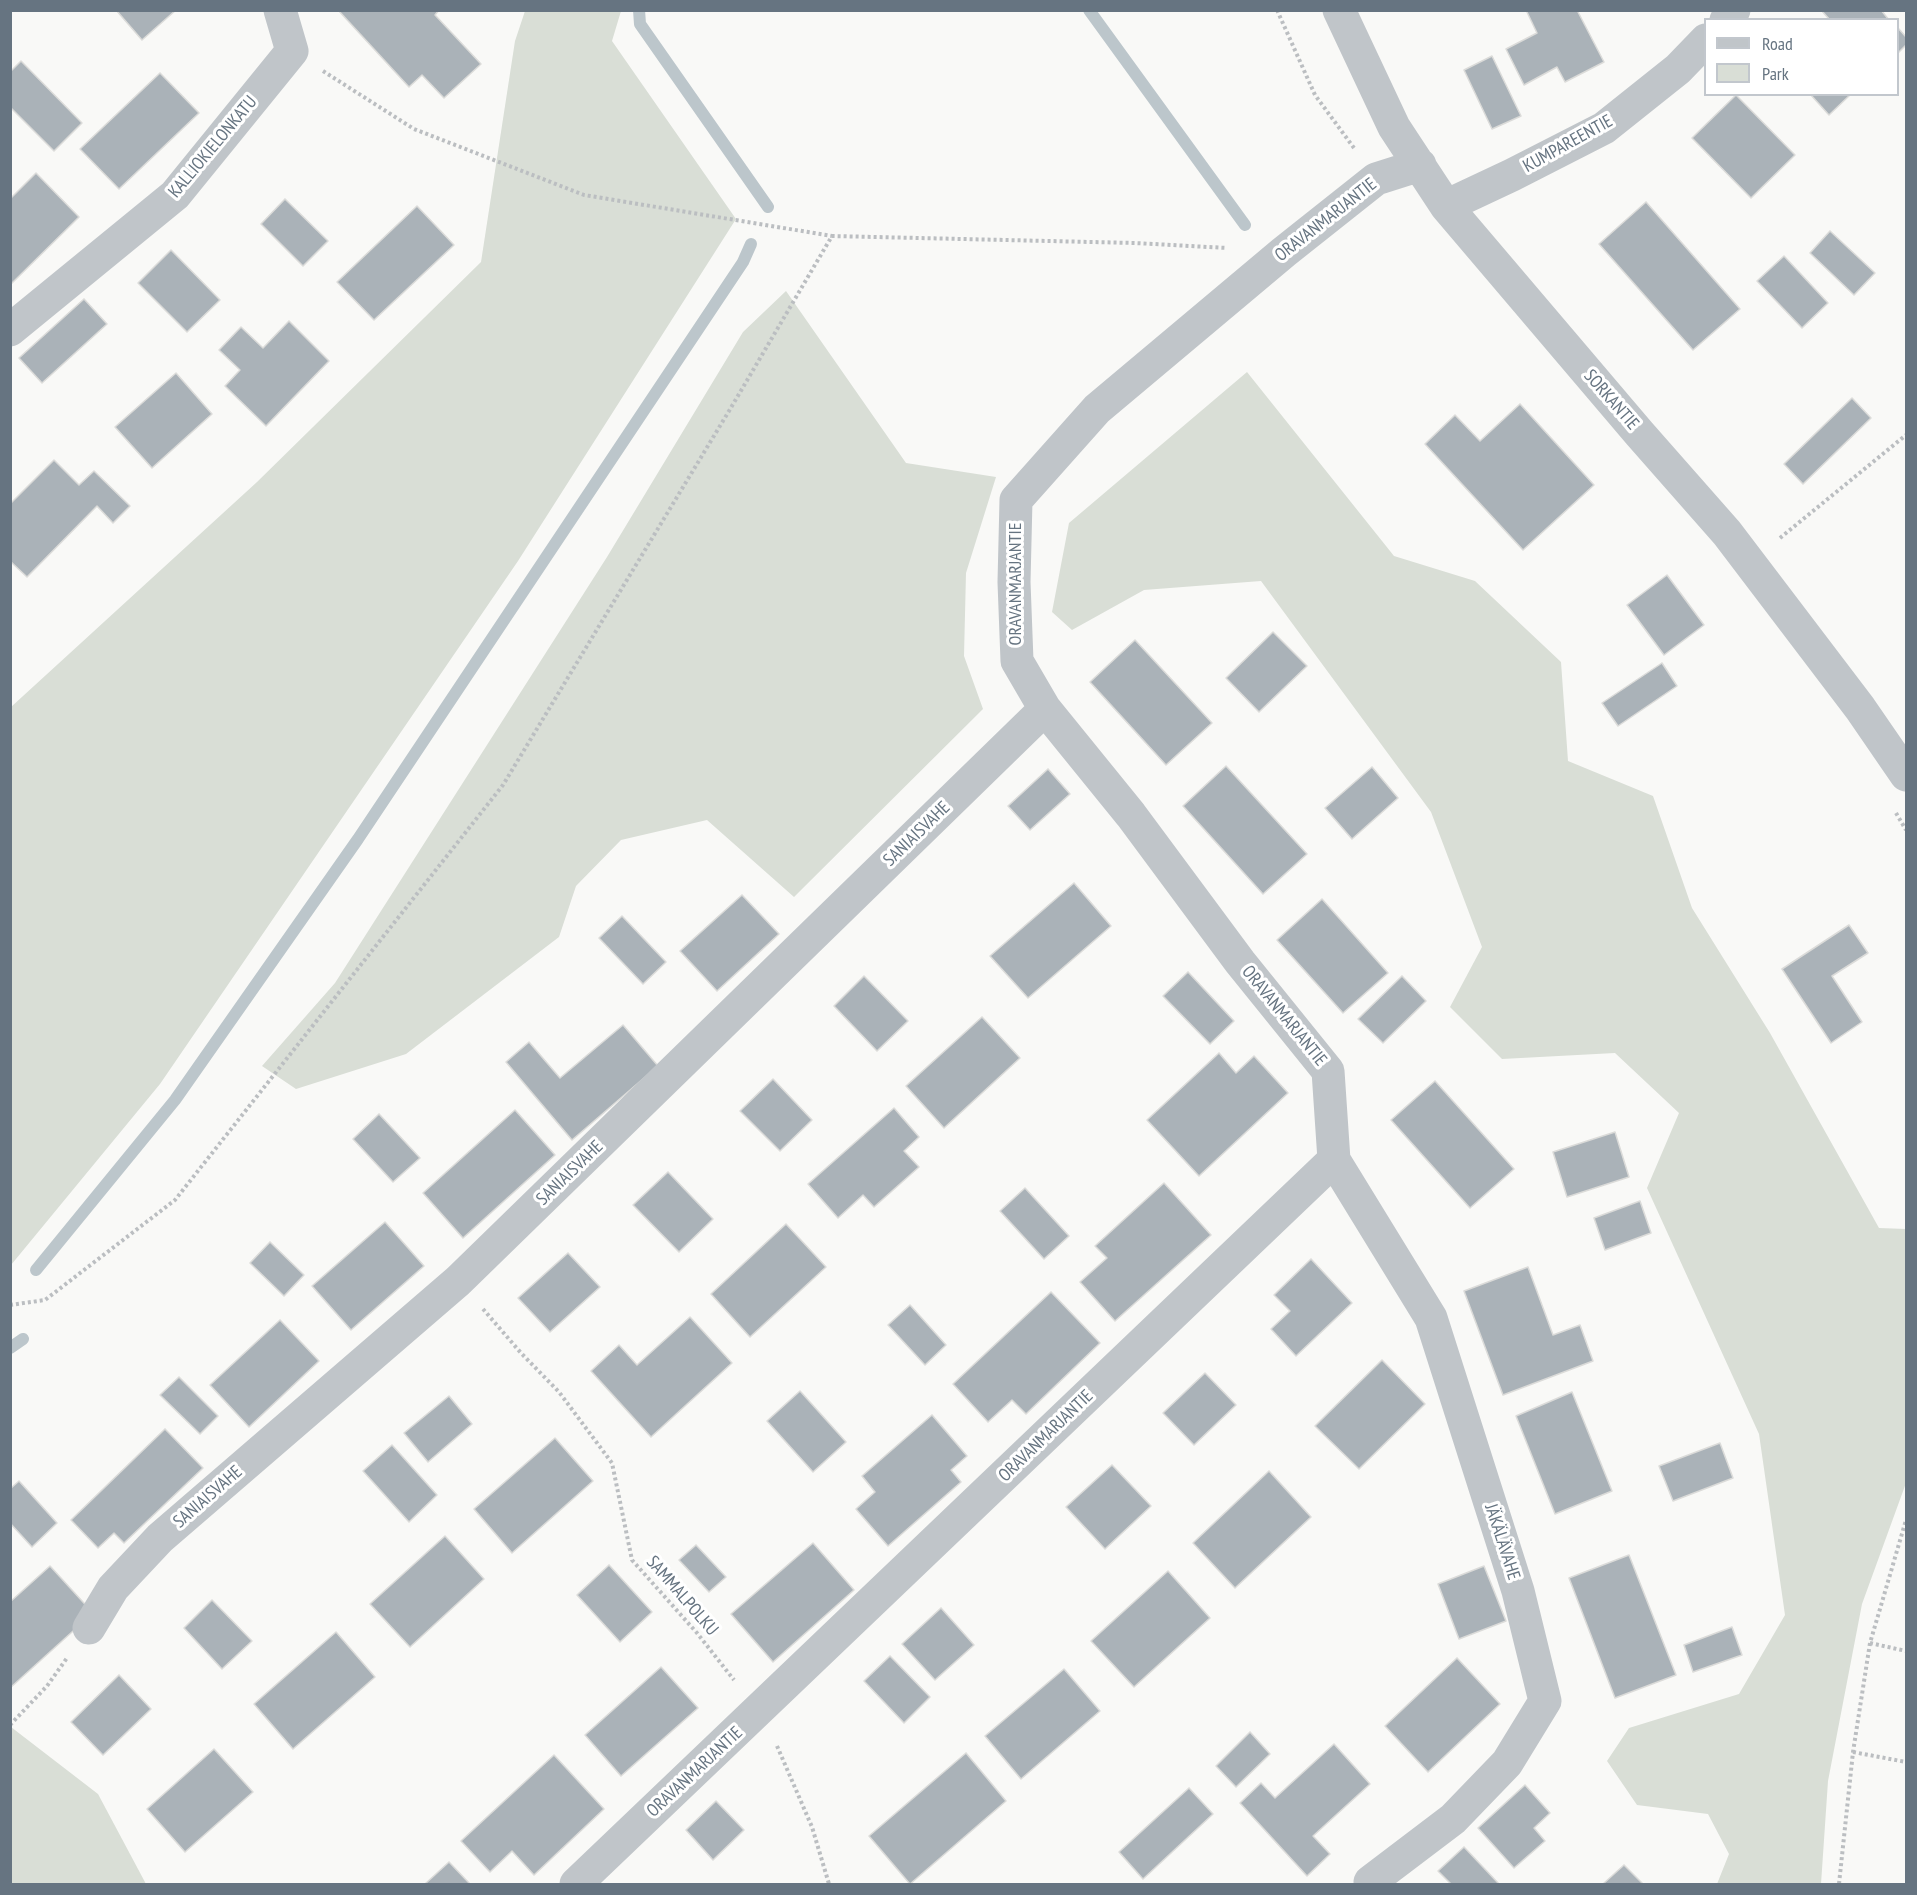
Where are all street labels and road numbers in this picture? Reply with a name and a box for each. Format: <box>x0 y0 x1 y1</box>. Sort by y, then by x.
street label: KALLIOKIELONKATU <box>164 92 262 202</box>
street label: KUMPAREENTIE <box>1519 111 1617 177</box>
street label: ORAVANMARJANTIE <box>1271 174 1381 266</box>
street label: SORKANTIE <box>1579 365 1643 435</box>
street label: ORAVANMARJANTIE <box>1005 523 1027 645</box>
street label: SANIAISVAHE <box>879 797 955 871</box>
street label: ORAVANMARJANTIE <box>1237 961 1331 1071</box>
street label: SANIAISVAHE <box>532 1136 608 1210</box>
street label: ORAVANMARJANTIE <box>994 1386 1098 1486</box>
street label: SANIAISVAHE <box>169 1461 247 1533</box>
street label: JÄKÄLÄVAHE <box>1480 1501 1524 1583</box>
street label: SAMMALPOLKU <box>641 1552 723 1640</box>
street label: ORAVANMARJANTIE <box>643 1722 747 1822</box>

